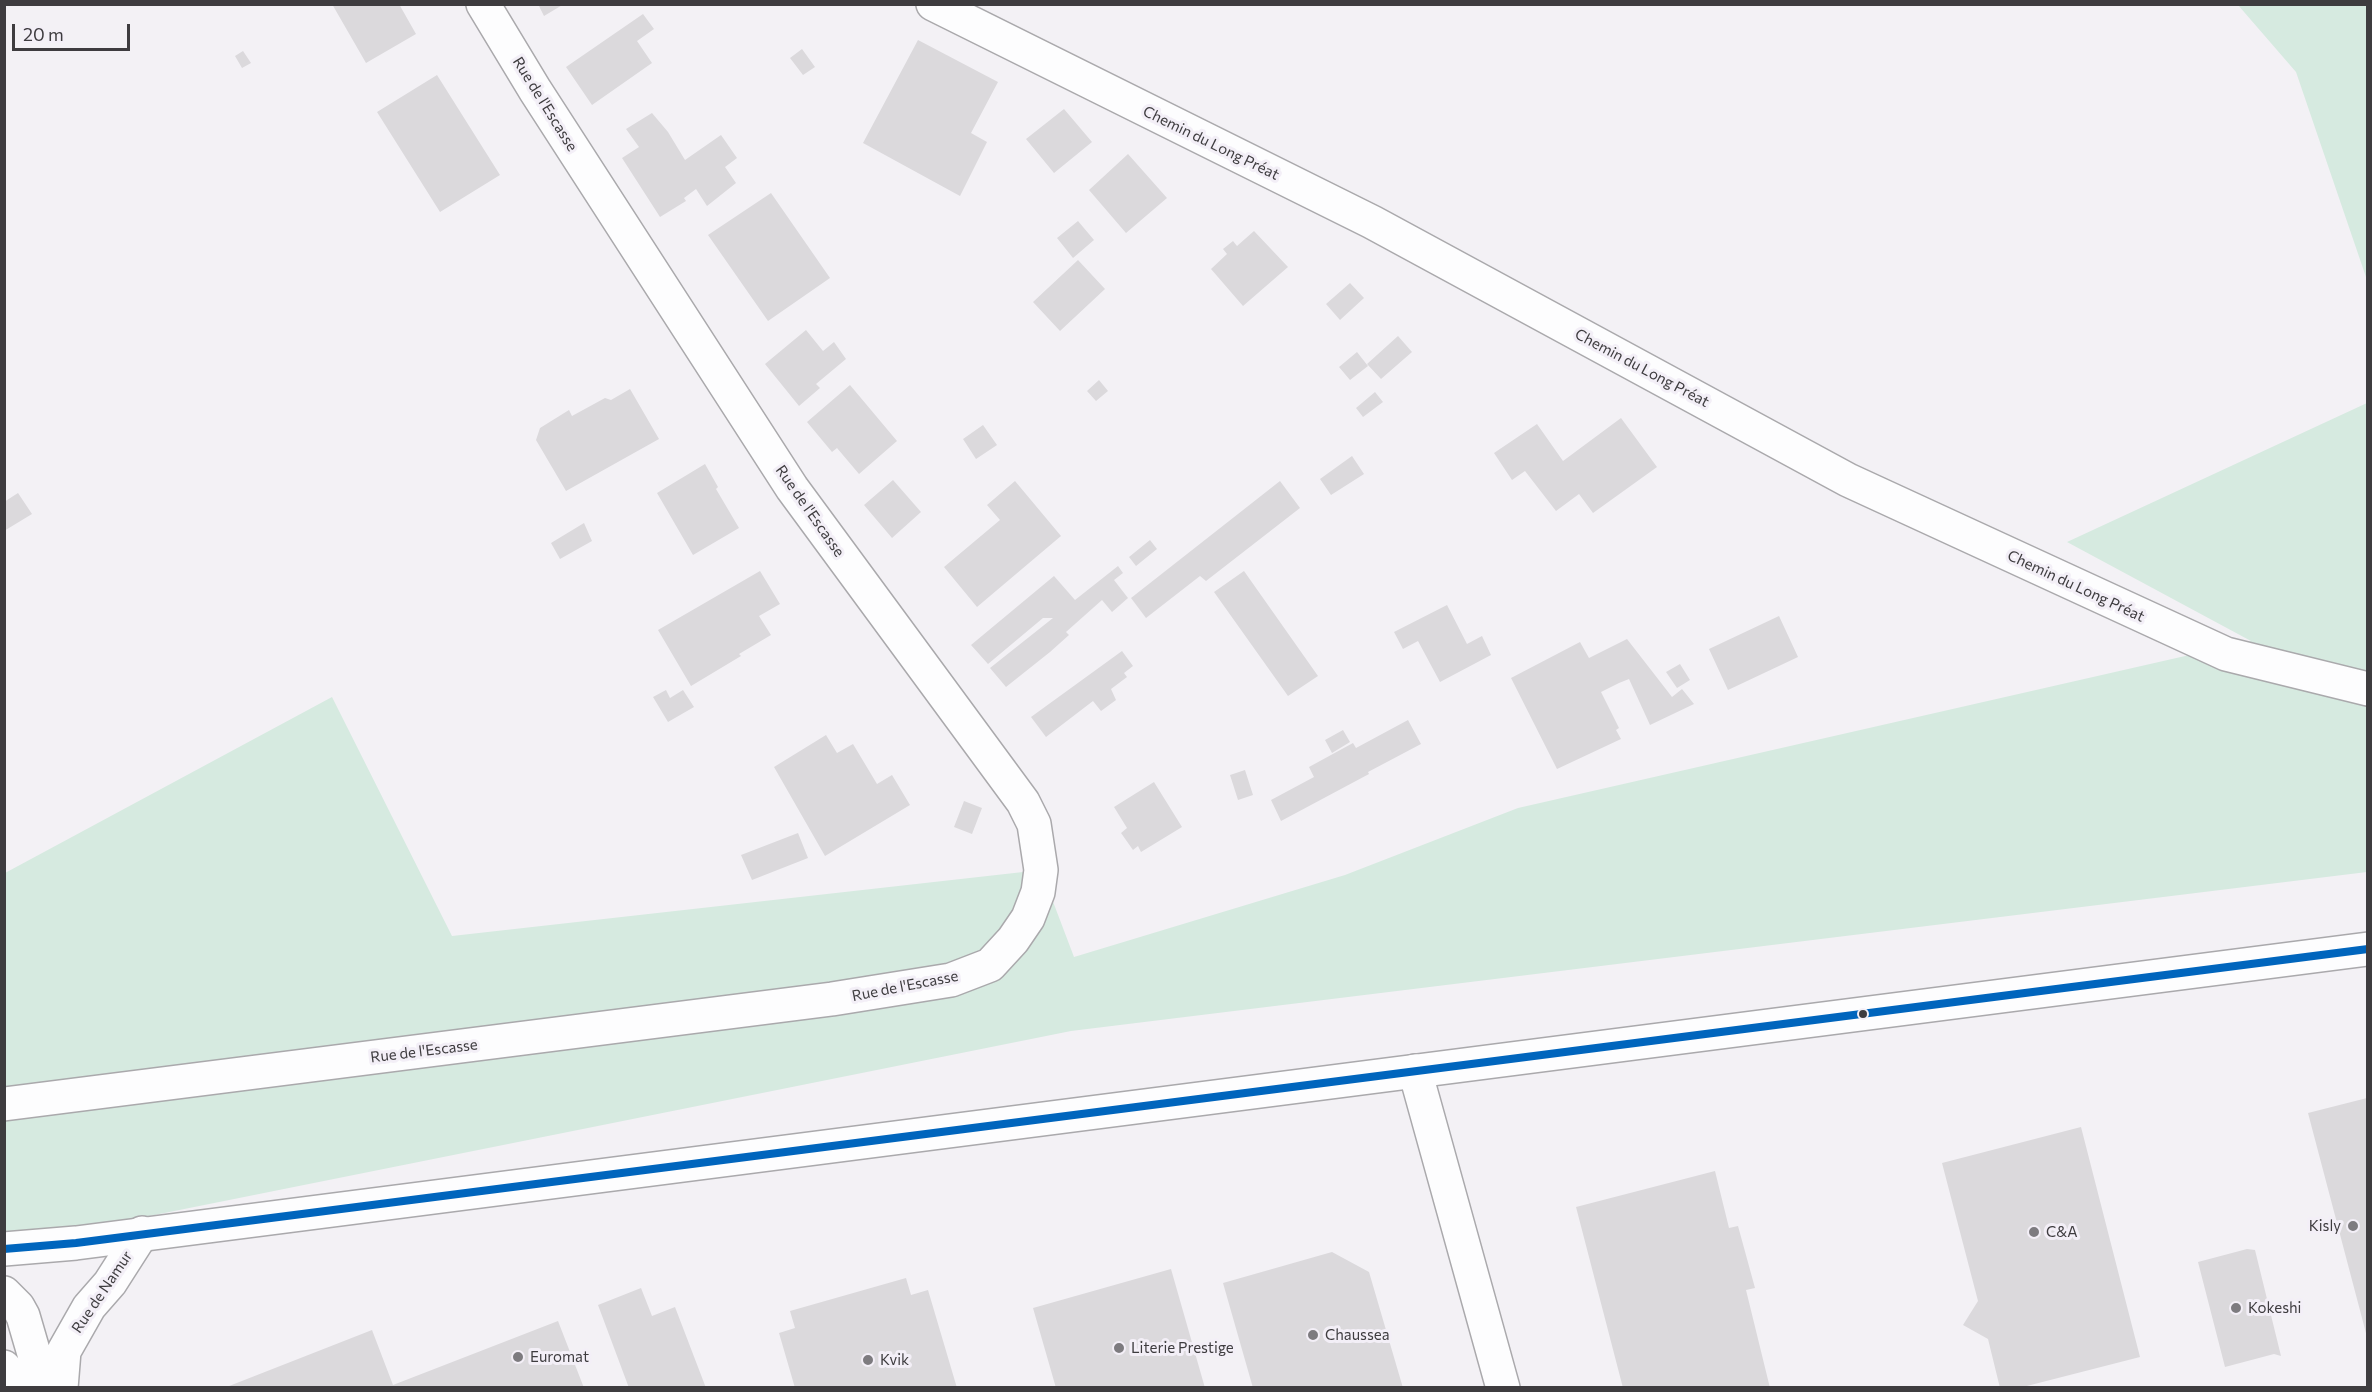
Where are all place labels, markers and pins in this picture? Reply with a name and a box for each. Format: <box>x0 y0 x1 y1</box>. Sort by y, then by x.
unlabelled marker <box>1857 1008 1869 1020</box>
place label: Kisly <box>2309 1217 2341 1235</box>
marker: Kisly <box>2346 1219 2360 1233</box>
place label: C&A <box>2046 1223 2078 1241</box>
marker: C&A <box>2027 1225 2041 1239</box>
place label: Kokeshi <box>2248 1299 2301 1317</box>
marker: Kokeshi <box>2229 1301 2243 1315</box>
place label: Chaussea <box>1325 1326 1389 1344</box>
marker: Chaussea <box>1306 1328 1320 1342</box>
place label: Literie Prestige <box>1131 1339 1234 1357</box>
marker: Literie Prestige <box>1112 1341 1126 1355</box>
place label: Euromat <box>530 1348 589 1366</box>
marker: Euromat <box>511 1350 525 1364</box>
place label: Kvik <box>880 1351 909 1369</box>
marker: Kvik <box>861 1353 875 1367</box>

